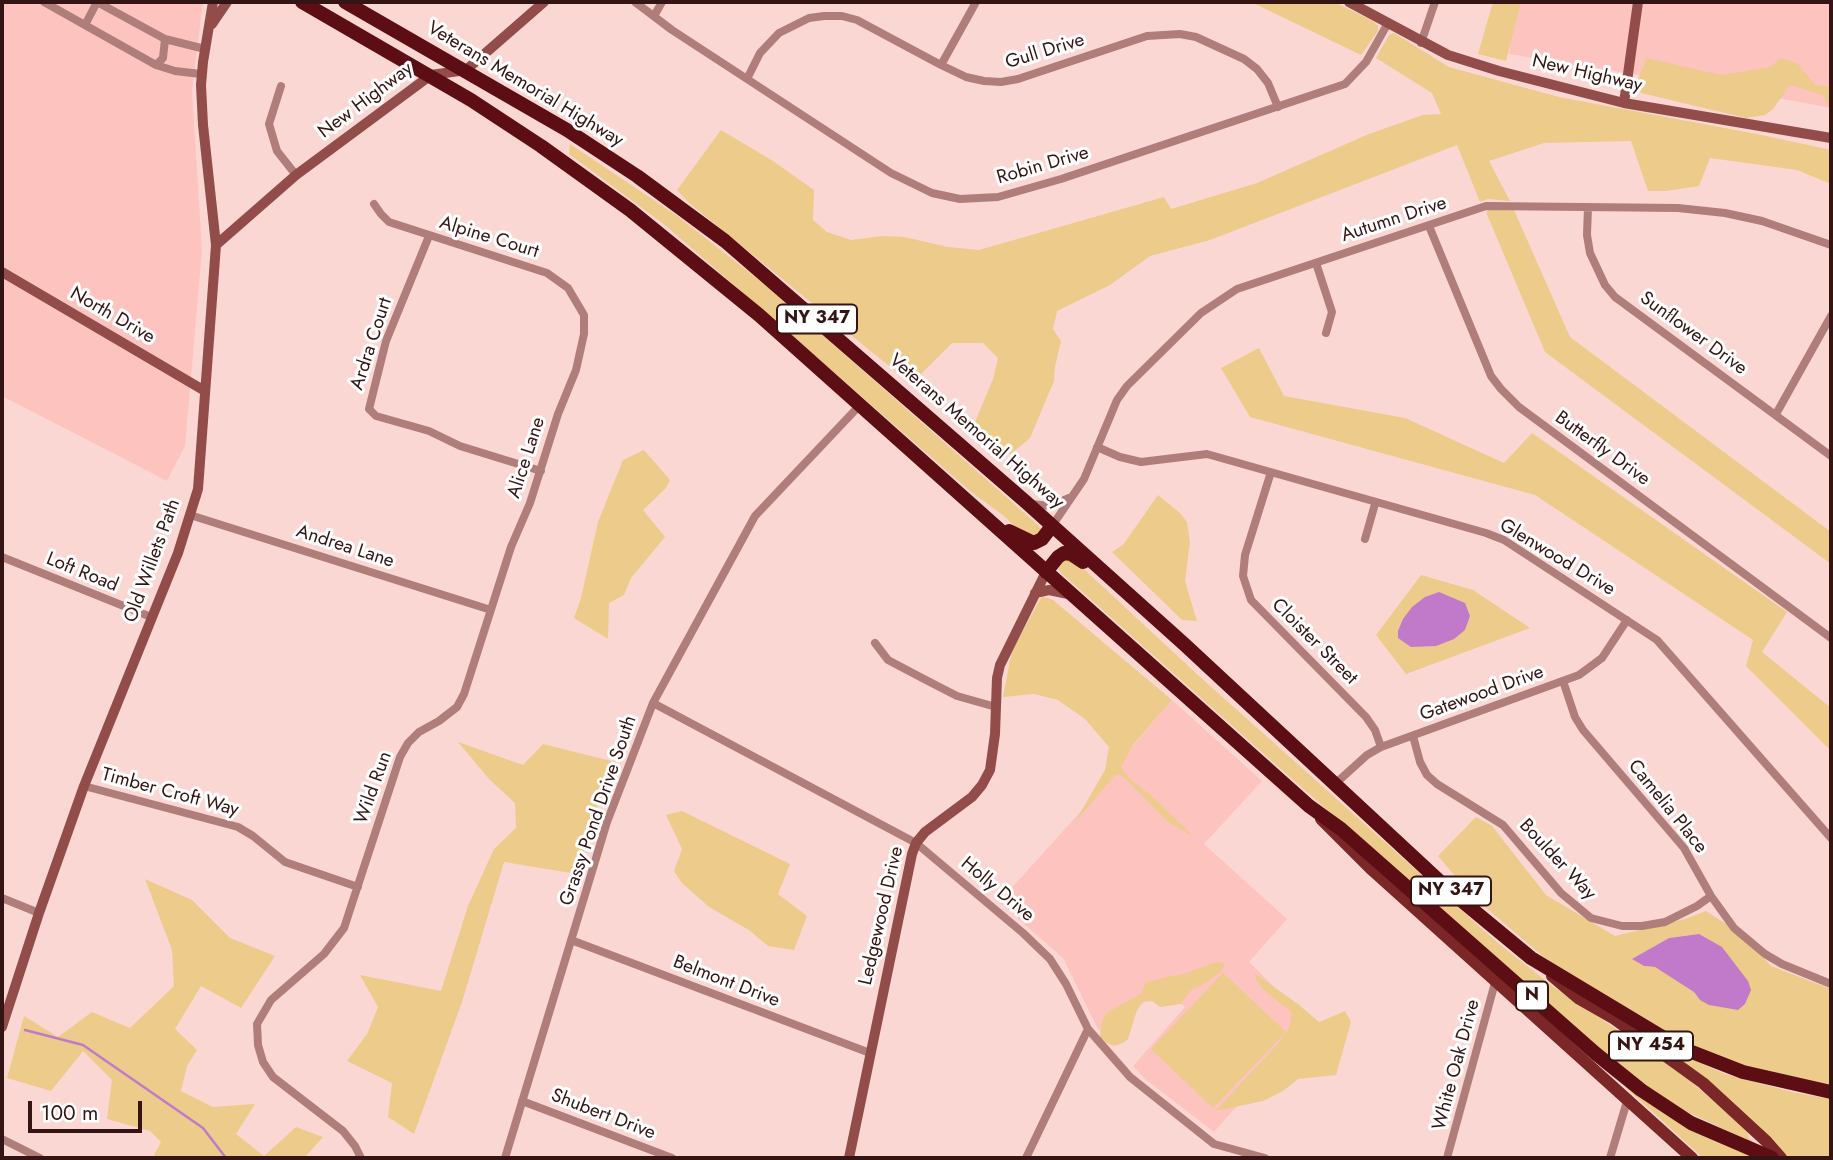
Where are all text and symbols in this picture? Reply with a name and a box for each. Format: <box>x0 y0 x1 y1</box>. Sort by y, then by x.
street label: Veterans Memorial Highway <box>423 17 627 153</box>
street label: Gull Drive <box>1003 29 1087 75</box>
street label: New Highway <box>1530 50 1644 98</box>
street label: New Highway <box>314 58 418 144</box>
street label: Robin Drive <box>994 142 1092 190</box>
street label: Autumn Drive <box>1338 192 1450 248</box>
street label: Alpine Court <box>437 212 541 264</box>
street label: North Drive <box>66 283 158 349</box>
street label: Sunflower Drive <box>1635 287 1751 381</box>
street label: Ardra Court <box>346 295 398 393</box>
road number: NY 347 <box>777 304 857 334</box>
street label: Veterans Memorial Highway <box>884 350 1068 514</box>
street label: Butterfly Drive <box>1550 407 1654 491</box>
street label: Alice Lane <box>503 415 551 501</box>
street label: Old Willets Path <box>120 496 186 626</box>
street label: Glenwood Drive <box>1495 515 1619 601</box>
street label: Andrea Lane <box>293 520 397 574</box>
street label: Loft Road <box>43 548 121 598</box>
street label: Cloister Street <box>1266 594 1362 690</box>
street label: Gatewood Drive <box>1417 661 1547 727</box>
street label: Grassy Pond Drive South <box>556 713 642 909</box>
street label: Wild Run <box>350 749 398 827</box>
street label: Camelia Place <box>1622 756 1712 858</box>
street label: Timber Croft Way <box>99 764 241 822</box>
street label: Boulder Way <box>1514 815 1600 905</box>
street label: Ledgewood Drive <box>855 844 909 988</box>
street label: Holly Drive <box>956 853 1038 927</box>
road number: NY 347 <box>1411 876 1491 906</box>
street label: Belmont Drive <box>669 951 783 1013</box>
road number: N <box>1516 981 1548 1010</box>
street label: White Oak Drive <box>1429 997 1485 1133</box>
road number: NY 454 <box>1609 1031 1693 1060</box>
street label: Shubert Drive <box>548 1085 658 1145</box>
scale bar <box>32 1086 145 1130</box>
text: 100 m <box>41 1098 98 1128</box>

